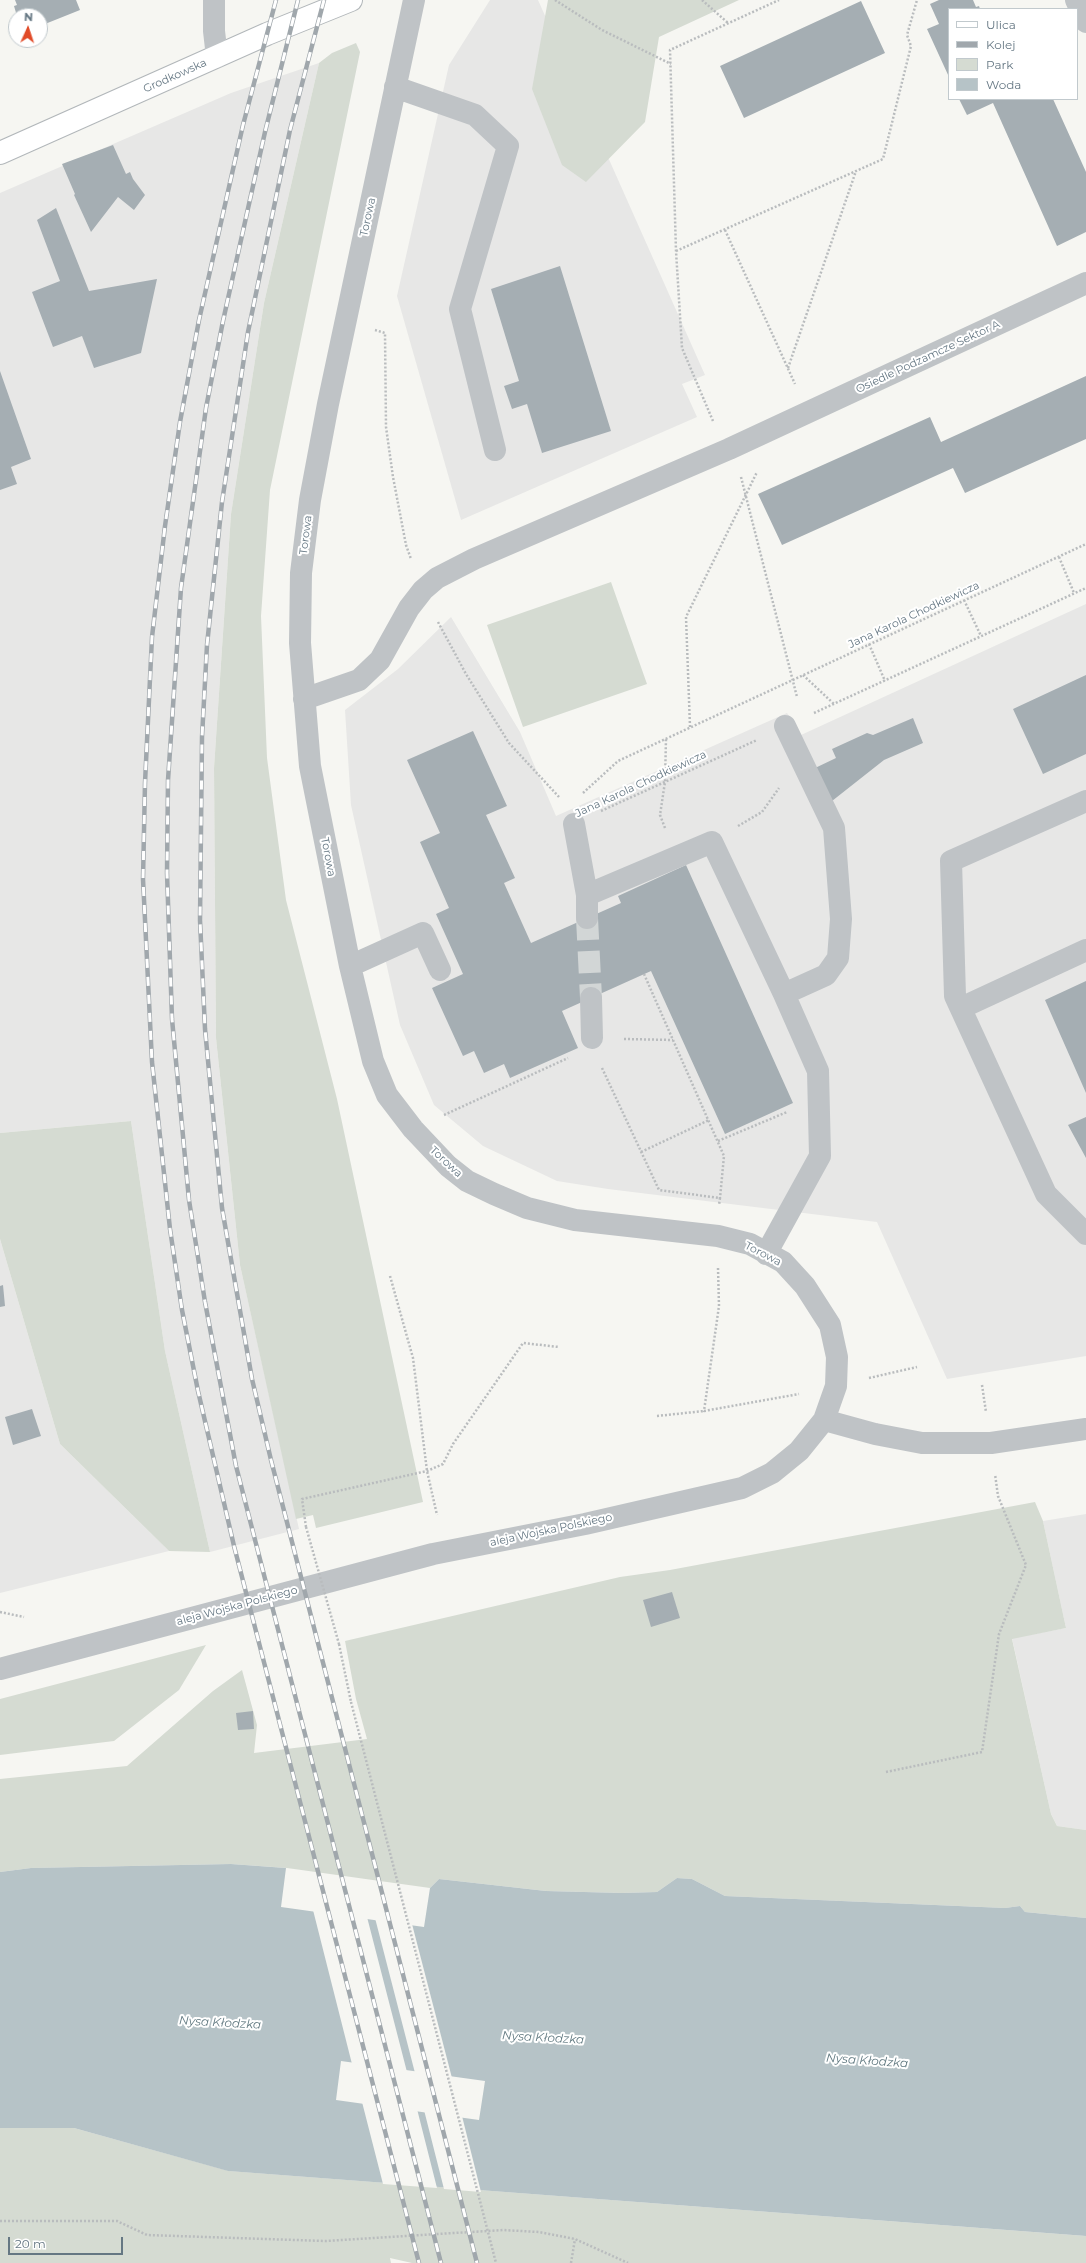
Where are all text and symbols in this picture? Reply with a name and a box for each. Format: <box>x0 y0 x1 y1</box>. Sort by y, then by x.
north arrow <box>8 8 48 48</box>
legend <box>948 8 1078 100</box>
text: N <box>24 10 33 24</box>
text: Ulica <box>986 17 1016 32</box>
text: Kolej <box>986 37 1015 52</box>
street label: Grodkowska <box>141 56 209 96</box>
text: Park <box>986 57 1013 72</box>
text: Woda <box>986 77 1021 92</box>
street label: Torowa <box>357 196 379 238</box>
street label: Osiedle Podzamcze Sektor A <box>854 318 1002 396</box>
street label: Torowa <box>297 515 315 555</box>
street label: Jana Karola Chodkiewicza <box>846 579 982 651</box>
street label: Jana Karola Chodkiewicza <box>573 748 709 820</box>
street label: Torowa <box>318 836 338 878</box>
street label: Torowa <box>427 1144 465 1180</box>
street label: Torowa <box>742 1239 784 1269</box>
street label: aleja Wojska Polskiego <box>489 1511 613 1549</box>
street label: aleja Wojska Polskiego <box>175 1583 299 1629</box>
water label: Nysa Kłodzka <box>179 2014 261 2032</box>
water label: Nysa Kłodzka <box>502 2029 584 2047</box>
water label: Nysa Kłodzka <box>825 2051 909 2071</box>
scale bar <box>10 2229 125 2255</box>
text: 20 m <box>15 2236 46 2251</box>

